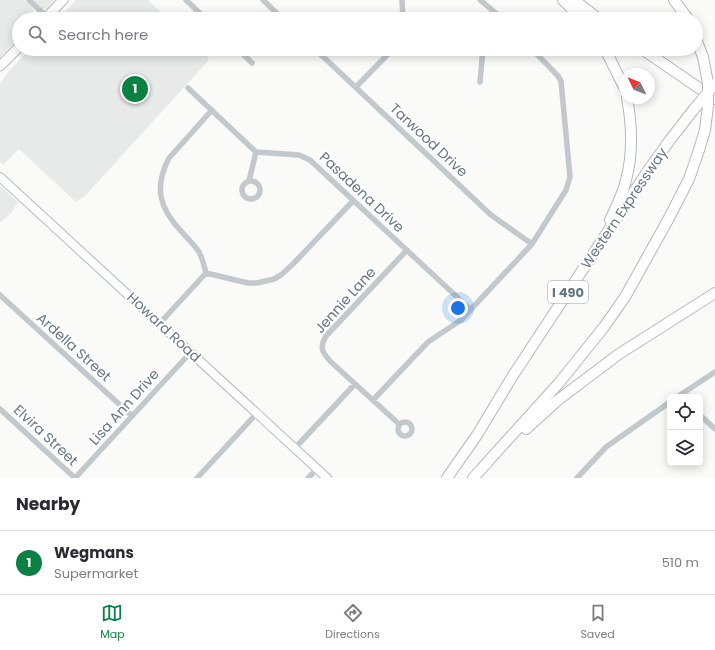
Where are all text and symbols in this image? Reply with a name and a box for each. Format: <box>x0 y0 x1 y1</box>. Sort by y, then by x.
search box <box>12 12 703 56</box>
icon: search <box>26 23 48 45</box>
text: Search here <box>58 24 148 45</box>
north arrow <box>619 68 655 104</box>
pin: 1 <box>122 74 148 104</box>
street label: Tarwood Drive <box>386 99 473 182</box>
street label: Western Expressway <box>576 143 672 272</box>
street label: Pasadena Drive <box>315 147 409 237</box>
street label: Jennie Lane <box>310 262 380 338</box>
road number: I 490 <box>548 281 588 303</box>
street label: Howard Road <box>123 287 205 367</box>
your location <box>448 298 468 318</box>
street label: Ardella Street <box>32 308 116 386</box>
street label: Lisa Ann Drive <box>84 364 164 449</box>
map controls <box>667 394 703 466</box>
button: locate <box>667 394 703 430</box>
street label: Elvira Street <box>9 400 83 470</box>
button: layers <box>667 430 703 466</box>
text: Nearby <box>16 492 80 516</box>
text: Wegmans <box>54 542 134 563</box>
text: 1 <box>27 553 31 572</box>
text: 510 m <box>662 553 699 572</box>
text: Supermarket <box>54 564 138 583</box>
tab: Map <box>100 602 125 643</box>
tab: Directions <box>325 602 380 643</box>
tab: Saved <box>580 602 615 643</box>

